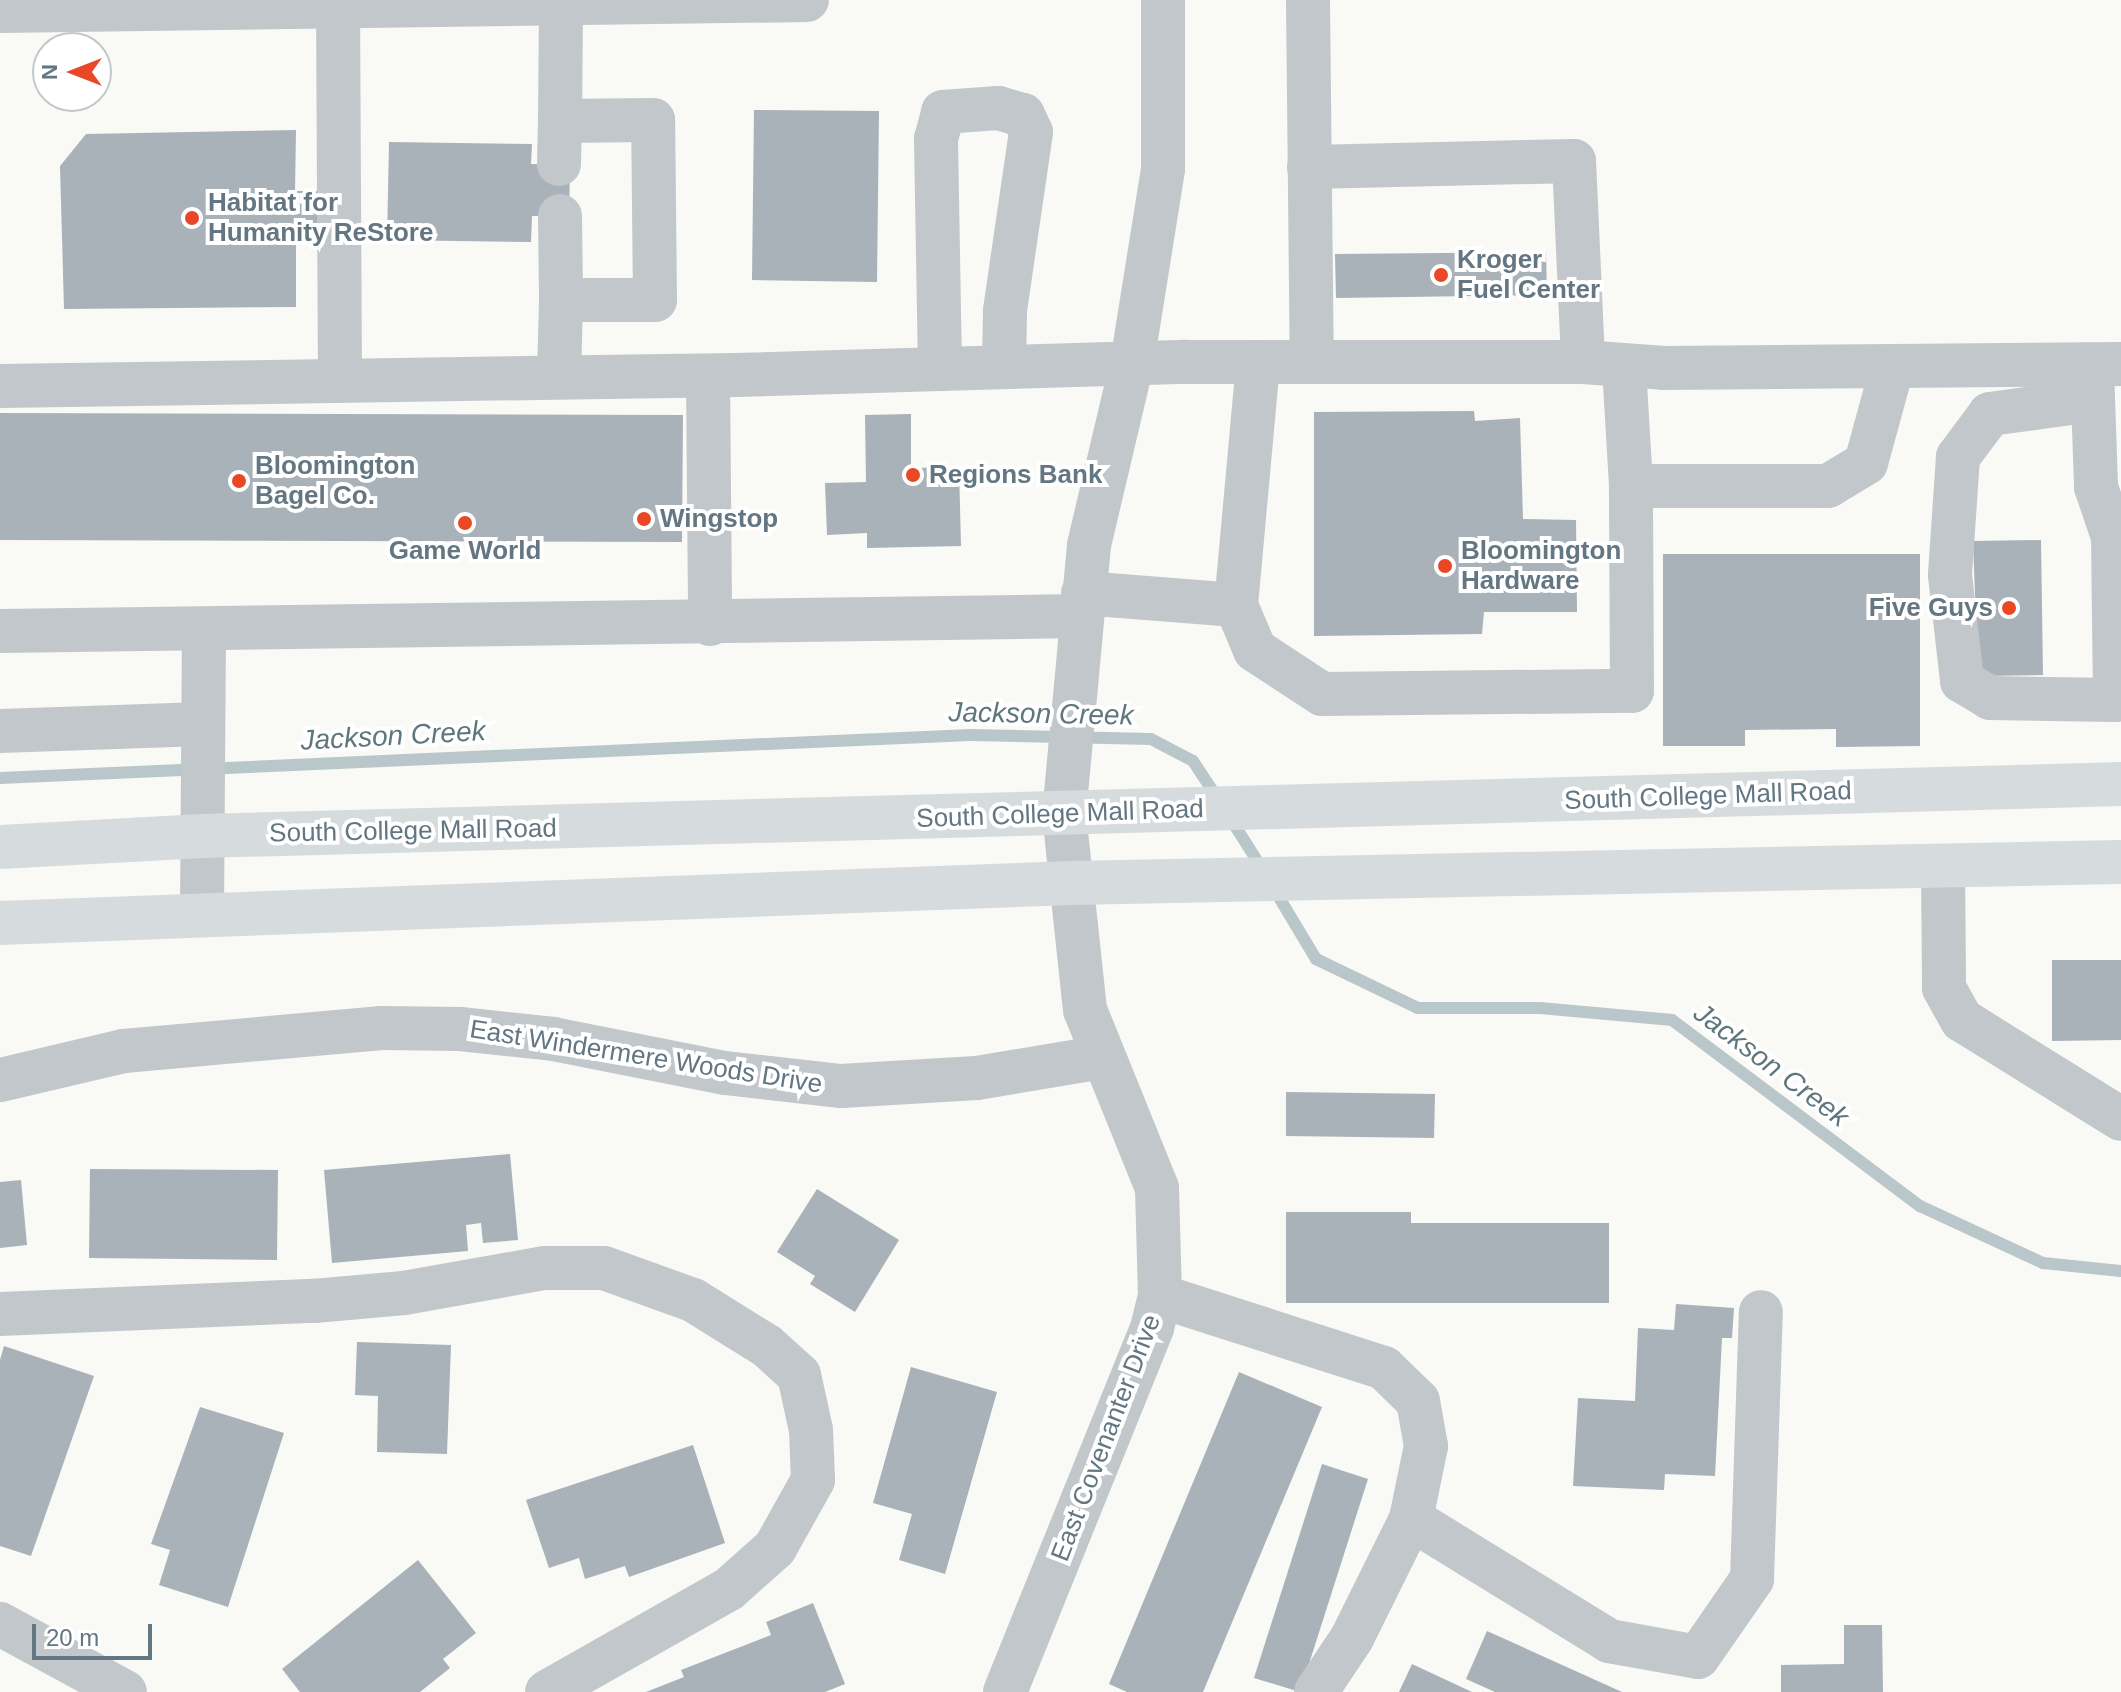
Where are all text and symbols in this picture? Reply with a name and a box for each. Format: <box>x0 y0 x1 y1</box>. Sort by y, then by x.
north arrow <box>32 32 112 112</box>
text: N <box>37 64 62 80</box>
place label: Habitat for Humanity ReStore <box>208 187 433 248</box>
marker: Habitat for Humanity ReStore <box>183 209 201 227</box>
place label: Kroger Fuel Center <box>1457 244 1600 306</box>
marker: Kroger Fuel Center <box>1432 266 1450 284</box>
place label: Bloomington Bagel Co. <box>255 450 415 512</box>
place label: Regions Bank <box>929 459 1102 491</box>
marker: Regions Bank <box>904 466 922 484</box>
marker: Bloomington Bagel Co. <box>230 472 248 490</box>
place label: Wingstop <box>660 503 778 535</box>
marker: Wingstop <box>635 510 653 528</box>
marker: Game World <box>456 514 474 532</box>
place label: Game World <box>389 535 541 567</box>
place label: Bloomington Hardware <box>1461 535 1621 596</box>
marker: Bloomington Hardware <box>1436 557 1454 575</box>
place label: Five Guys <box>1869 592 1993 624</box>
marker: Five Guys <box>2000 599 2018 617</box>
water label: Jackson Creek <box>948 696 1134 732</box>
water label: Jackson Creek <box>300 714 486 758</box>
street label: South College Mall Road <box>1564 775 1852 817</box>
street label: South College Mall Road <box>916 793 1204 835</box>
street label: South College Mall Road <box>269 813 557 849</box>
water label: Jackson Creek <box>1687 996 1855 1134</box>
street label: East Windermere Woods Drive <box>468 1014 824 1100</box>
street label: East Covenanter Drive <box>1045 1310 1167 1566</box>
scale bar <box>36 1608 156 1658</box>
text: 20 m <box>46 1624 99 1651</box>

